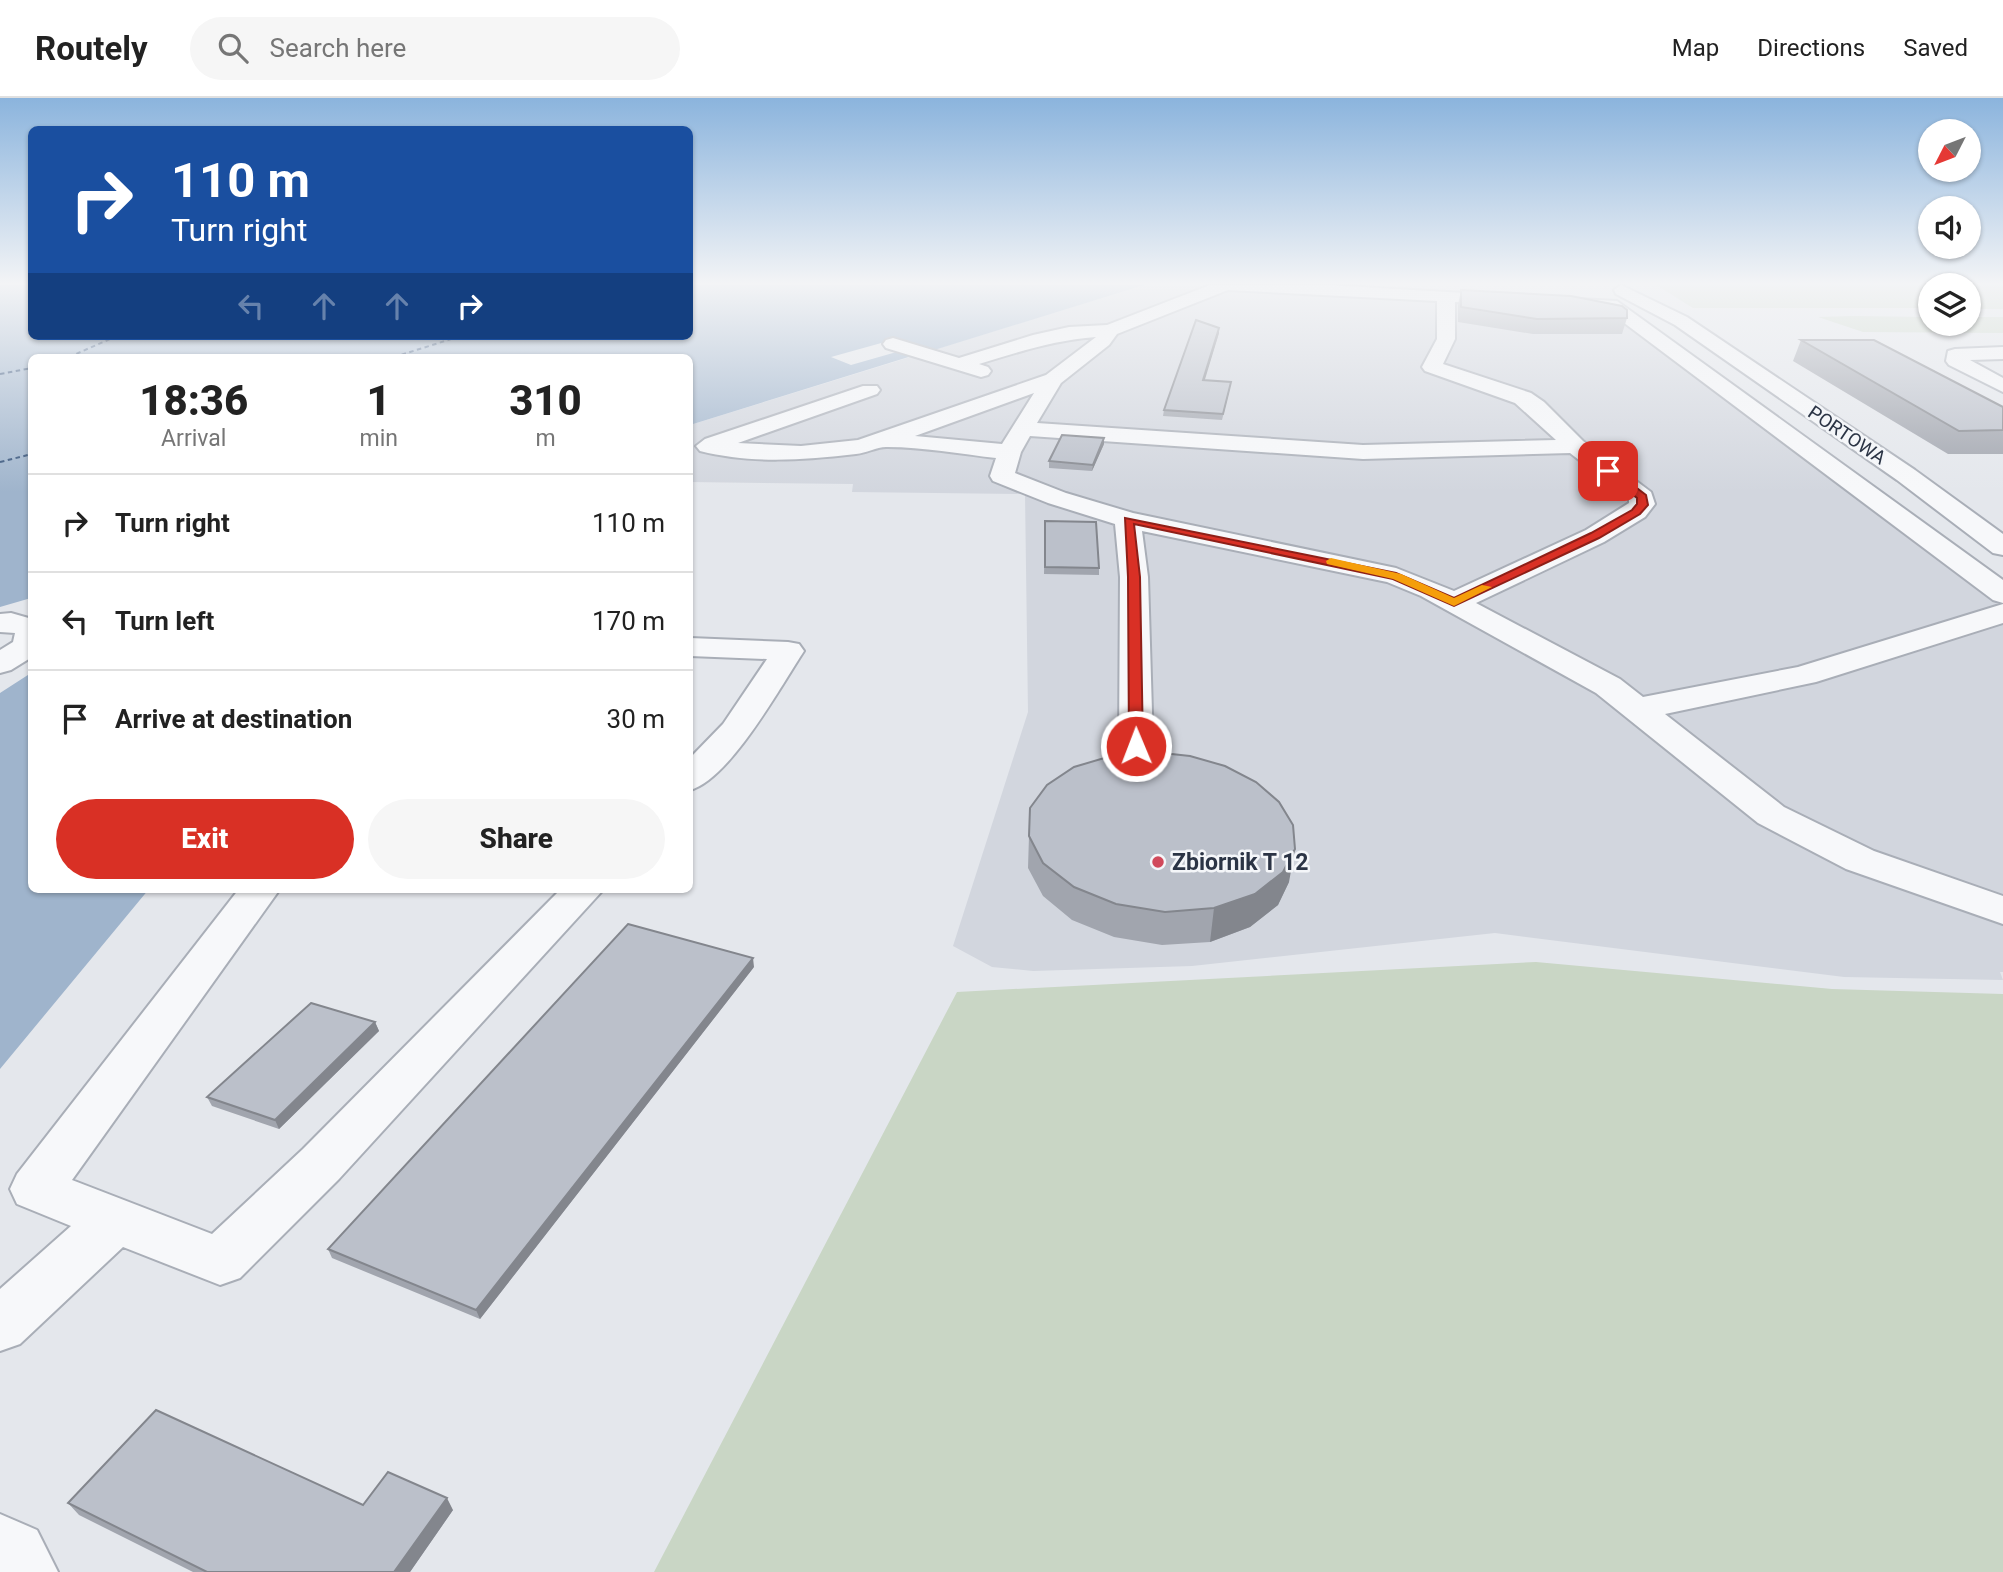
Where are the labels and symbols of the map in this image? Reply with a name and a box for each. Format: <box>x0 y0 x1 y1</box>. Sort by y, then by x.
north arrow <box>1918 119 1981 182</box>
street label: PORTOWA <box>1804 401 1891 470</box>
pin <box>1578 441 1638 501</box>
position arrow <box>1099 709 1173 783</box>
place label: Zbiornik T 12 <box>1172 849 1309 876</box>
marker: Zbiornik T 12 <box>1150 854 1166 870</box>

